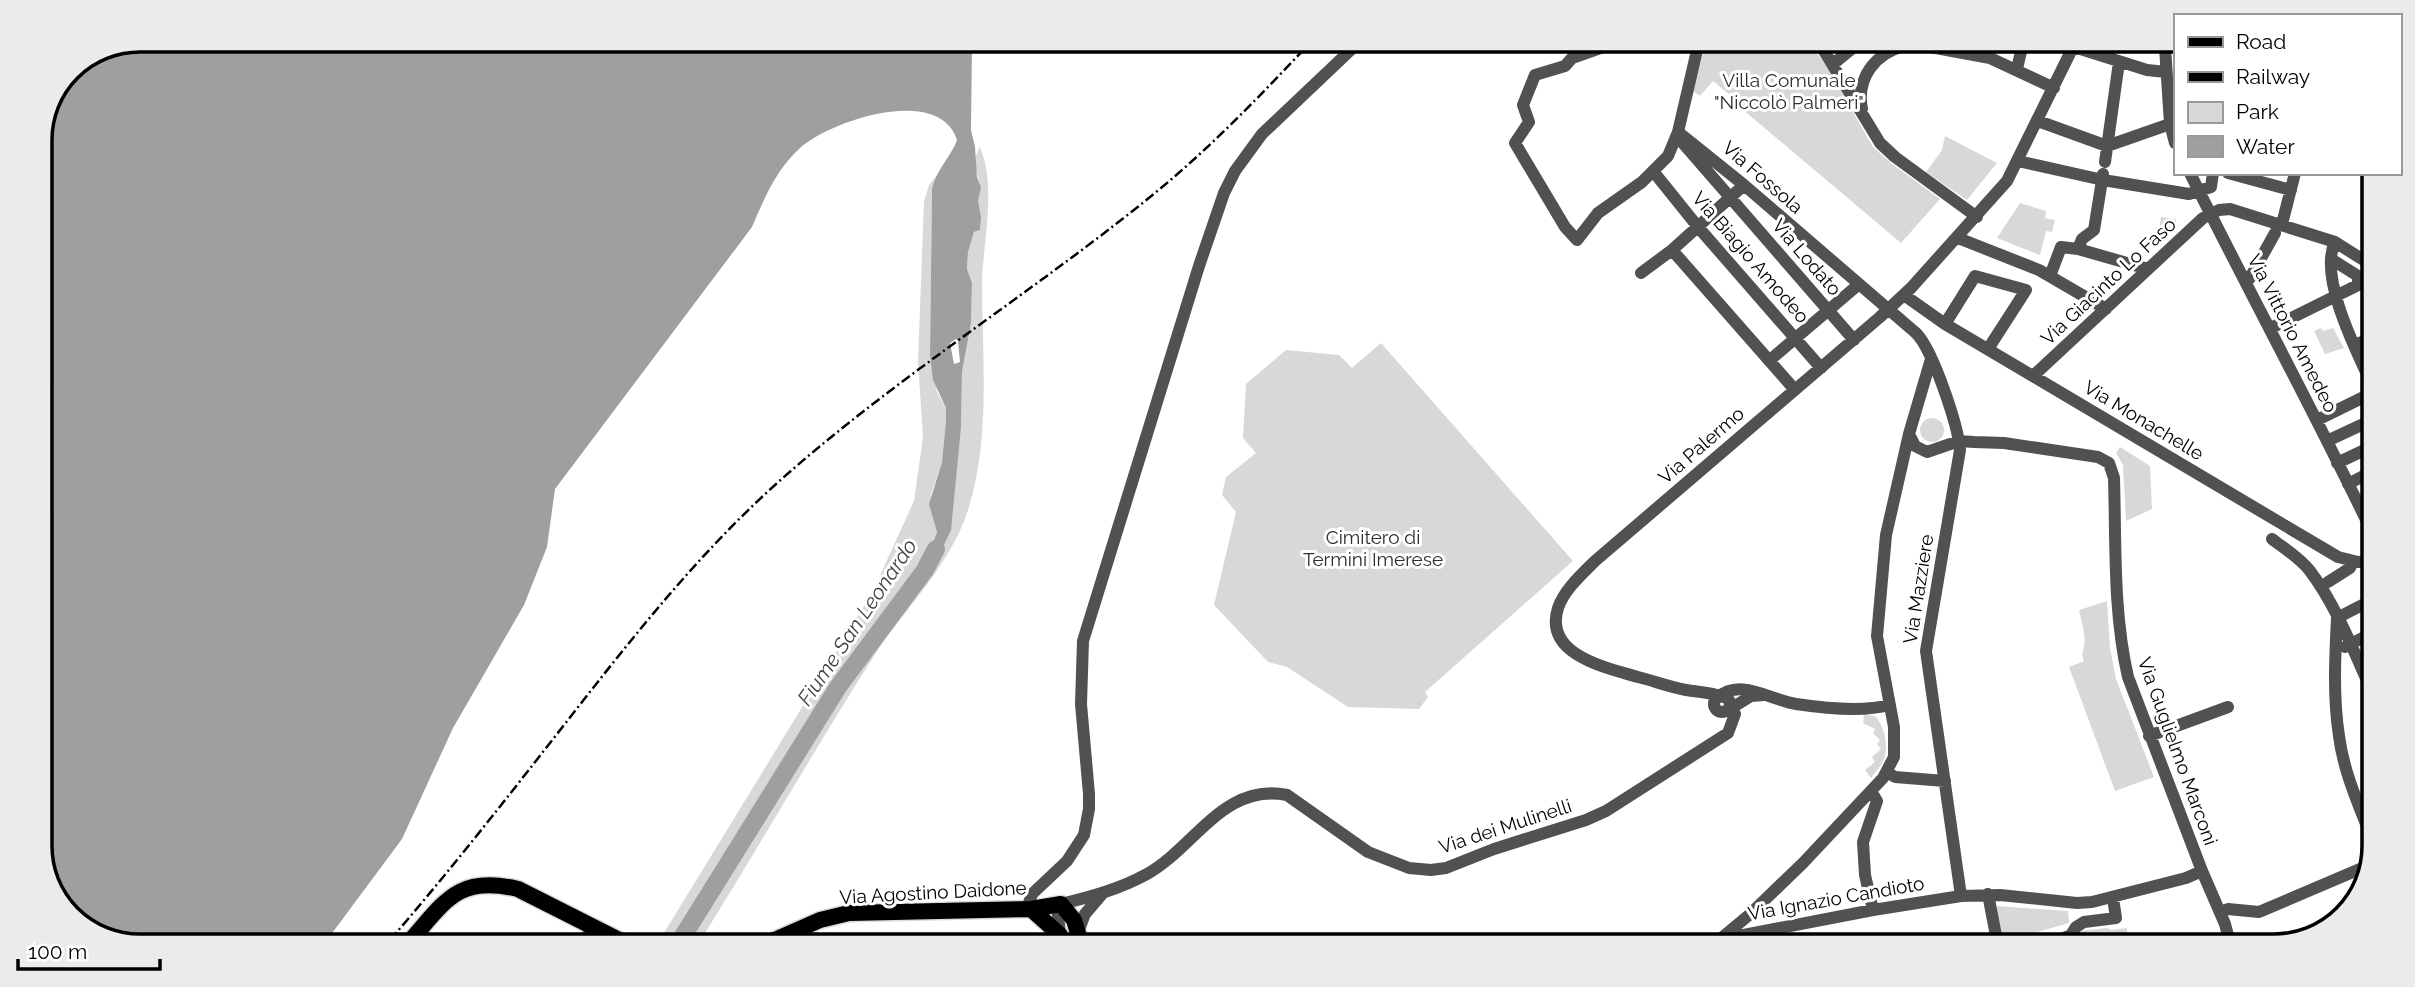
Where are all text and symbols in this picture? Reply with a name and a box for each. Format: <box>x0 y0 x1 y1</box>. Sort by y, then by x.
legend <box>2174 14 2401 175</box>
text: Road <box>2236 29 2286 54</box>
text: Railway <box>2236 64 2310 89</box>
park label: Villa Comunale "Niccolò Palmeri" <box>1714 69 1864 113</box>
text: Park <box>2236 99 2279 124</box>
text: Water <box>2236 134 2295 159</box>
street label: Via Fossola <box>1718 136 1808 218</box>
street label: Via Biagio Amodeo <box>1688 187 1814 327</box>
street label: Via Giacinto Lo Faso <box>2036 213 2180 349</box>
street label: Via Lodato <box>1768 214 1846 300</box>
street label: Via Vittorio Amedeo <box>2244 250 2342 416</box>
street label: Via Monachelle <box>2080 376 2208 464</box>
street label: Via Palermo <box>1654 402 1748 488</box>
park label: Cimitero di Termini Imerese <box>1303 526 1443 570</box>
street label: Via Mazziere <box>1898 533 1938 645</box>
water label: Fiume San Leonardo <box>792 534 922 710</box>
street label: Via Guglielmo Marconi <box>2134 654 2222 848</box>
street label: Via dei Mulinelli <box>1436 794 1574 858</box>
street label: Via Ignazio Candioto <box>1746 872 1926 924</box>
street label: Via Agostino Daidone <box>839 876 1027 908</box>
scale bar <box>18 928 159 972</box>
text: 100 m <box>28 939 87 964</box>

